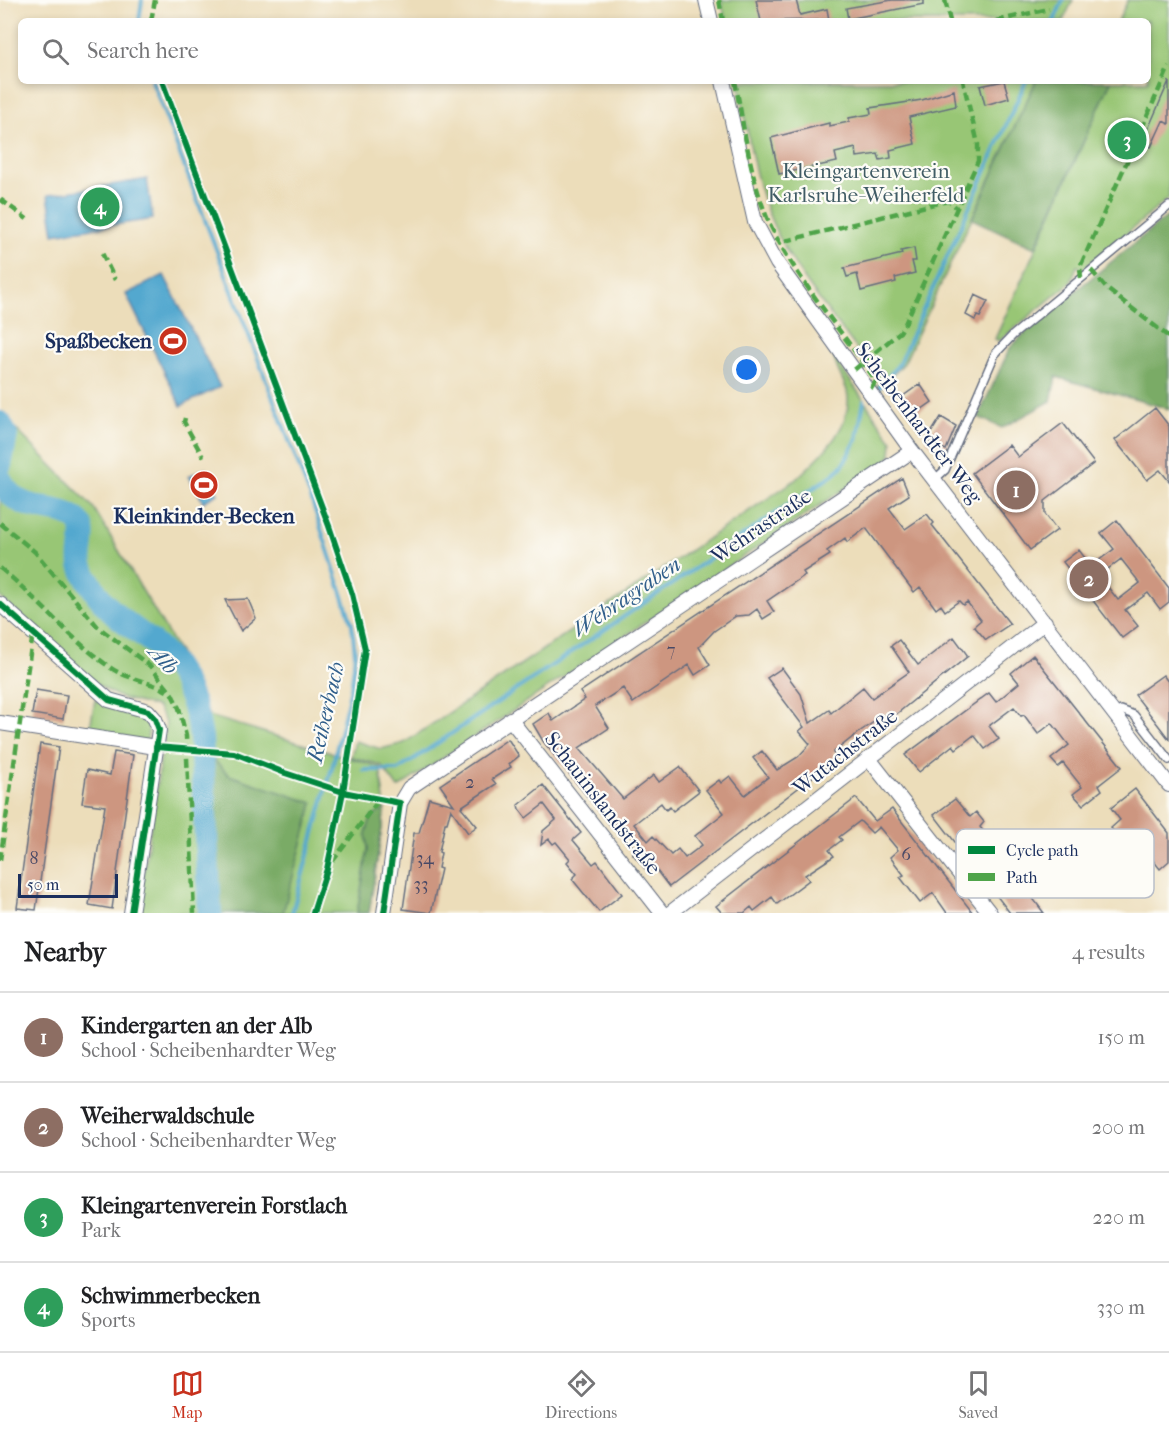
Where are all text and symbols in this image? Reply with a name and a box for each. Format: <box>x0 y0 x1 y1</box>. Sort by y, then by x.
search box <box>18 18 1151 84</box>
icon: search <box>39 35 72 68</box>
text: Search here <box>87 38 199 64</box>
pin: 3 <box>1108 118 1146 162</box>
park label: Kleingartenverein Karlsruhe-Weiherfeld <box>768 159 965 207</box>
pin: 4 <box>80 184 120 230</box>
sports icon: Spaßbecken <box>157 325 189 357</box>
place label: Spaßbecken <box>45 329 153 353</box>
street label: Scheibenhardter Weg <box>851 338 988 509</box>
your location <box>732 355 761 384</box>
pin: 1 <box>996 468 1036 512</box>
sports icon: Kleinkinder-Becken <box>188 469 220 501</box>
street label: Wehrastraße <box>705 484 816 569</box>
place label: Kleinkinder-Becken <box>113 504 295 528</box>
water label: Wehragraben <box>568 551 685 642</box>
pin: 2 <box>1070 556 1108 602</box>
water label: Alb <box>141 637 183 680</box>
house number: 7 <box>667 640 676 661</box>
water label: Reiherbach <box>301 660 350 767</box>
street label: Wutachstraße <box>787 704 902 801</box>
street label: Schauinslandstraße <box>540 727 666 879</box>
house number: 2 <box>465 772 475 793</box>
legend <box>956 829 1154 898</box>
text: Cycle path <box>1006 841 1078 860</box>
house number: 6 <box>901 844 911 865</box>
house number: 8 <box>29 848 39 869</box>
house number: 34 <box>416 848 434 869</box>
text: Path <box>1006 868 1038 887</box>
scale bar <box>18 871 118 898</box>
house number: 33 <box>414 874 428 895</box>
text: 50 m <box>27 875 59 894</box>
text: Nearby <box>24 937 106 968</box>
text: 4 results <box>1072 941 1145 964</box>
text: Kindergarten an der Alb <box>81 1013 312 1039</box>
text: 1 <box>40 1026 47 1049</box>
text: 150 m <box>1097 1026 1145 1049</box>
text: School · Scheibenhardter Weg <box>81 1039 336 1062</box>
text: Weiherwaldschule <box>81 1103 254 1129</box>
text: 2 <box>38 1116 49 1139</box>
text: 200 m <box>1092 1116 1145 1139</box>
text: School · Scheibenhardter Weg <box>81 1129 336 1152</box>
text: Kleingartenverein Forstlach <box>81 1193 347 1219</box>
text: 3 <box>39 1206 48 1229</box>
text: 220 m <box>1092 1206 1145 1229</box>
text: Park <box>81 1219 121 1242</box>
text: Schwimmerbecken <box>81 1283 260 1309</box>
text: 4 <box>38 1296 49 1319</box>
text: 330 m <box>1097 1296 1145 1319</box>
text: Sports <box>81 1309 135 1332</box>
tab: Map <box>171 1367 204 1422</box>
tab: Directions <box>545 1367 617 1422</box>
tab: Saved <box>959 1367 998 1422</box>

